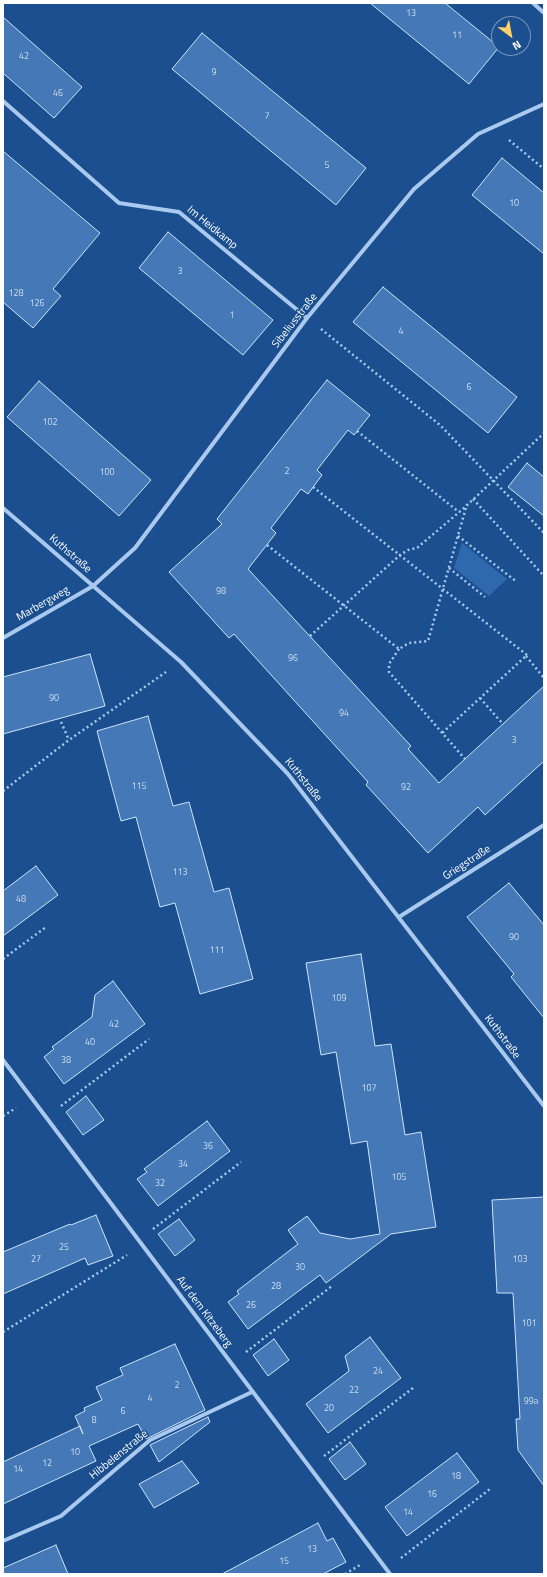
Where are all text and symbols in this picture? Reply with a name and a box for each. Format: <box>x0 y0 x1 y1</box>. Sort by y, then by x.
house number: 13 <box>406 9 416 19</box>
north arrow <box>491 16 531 56</box>
house number: 11 <box>452 31 462 41</box>
text: N <box>509 37 524 54</box>
house number: 42 <box>19 52 29 62</box>
house number: 9 <box>211 68 217 78</box>
house number: 46 <box>53 89 63 99</box>
house number: 7 <box>264 112 270 122</box>
house number: 5 <box>324 161 330 171</box>
house number: 10 <box>509 199 519 209</box>
street label: Im Heidkamp <box>184 204 240 252</box>
house number: 3 <box>177 267 183 277</box>
house number: 128 <box>8 289 24 299</box>
street label: Sibeliusstraße <box>270 291 320 351</box>
house number: 126 <box>29 299 45 309</box>
house number: 1 <box>229 311 235 321</box>
house number: 4 <box>398 327 404 337</box>
house number: 6 <box>466 383 472 393</box>
house number: 102 <box>42 418 58 428</box>
house number: 2 <box>284 467 290 477</box>
house number: 100 <box>99 468 115 478</box>
street label: Kuthstraße <box>46 532 94 576</box>
street label: Marbergweg <box>14 584 72 624</box>
house number: 98 <box>216 587 226 597</box>
house number: 96 <box>288 654 298 664</box>
house number: 90 <box>49 694 59 704</box>
house number: 94 <box>339 709 349 719</box>
house number: 3 <box>511 736 517 746</box>
street label: Kuthstraße <box>282 756 324 804</box>
house number: 115 <box>131 782 147 792</box>
house number: 92 <box>401 783 411 793</box>
street label: Griegstraße <box>441 843 493 883</box>
house number: 113 <box>172 868 188 878</box>
house number: 48 <box>16 895 26 905</box>
house number: 90 <box>509 933 519 943</box>
house number: 111 <box>209 946 225 956</box>
house number: 109 <box>331 994 347 1004</box>
street label: Kuthstraße <box>481 1012 523 1062</box>
house number: 42 <box>109 1020 119 1030</box>
house number: 40 <box>85 1038 95 1048</box>
house number: 38 <box>61 1056 71 1066</box>
house number: 107 <box>361 1084 377 1094</box>
house number: 36 <box>203 1142 213 1152</box>
house number: 34 <box>178 1160 188 1170</box>
house number: 105 <box>391 1173 407 1183</box>
house number: 32 <box>155 1179 165 1189</box>
house number: 25 <box>59 1243 69 1253</box>
house number: 27 <box>31 1255 41 1265</box>
house number: 103 <box>512 1255 528 1265</box>
house number: 30 <box>295 1263 305 1273</box>
street label: Auf dem Kitzeberg <box>173 1274 235 1350</box>
house number: 28 <box>271 1282 281 1292</box>
house number: 26 <box>246 1301 256 1311</box>
house number: 101 <box>521 1319 537 1329</box>
house number: 24 <box>373 1367 383 1377</box>
house number: 2 <box>174 1381 180 1391</box>
house number: 22 <box>349 1386 359 1396</box>
house number: 4 <box>147 1394 153 1404</box>
house number: 99a <box>524 1397 538 1407</box>
house number: 20 <box>324 1404 334 1414</box>
house number: 6 <box>120 1407 126 1417</box>
house number: 8 <box>91 1416 97 1426</box>
street label: Hibbelenstraße <box>87 1427 151 1483</box>
house number: 10 <box>70 1448 80 1458</box>
house number: 12 <box>42 1459 52 1469</box>
house number: 14 <box>13 1465 23 1475</box>
house number: 18 <box>451 1472 461 1482</box>
house number: 16 <box>427 1490 437 1500</box>
house number: 14 <box>403 1508 413 1518</box>
house number: 13 <box>307 1545 317 1555</box>
house number: 15 <box>279 1557 289 1567</box>

